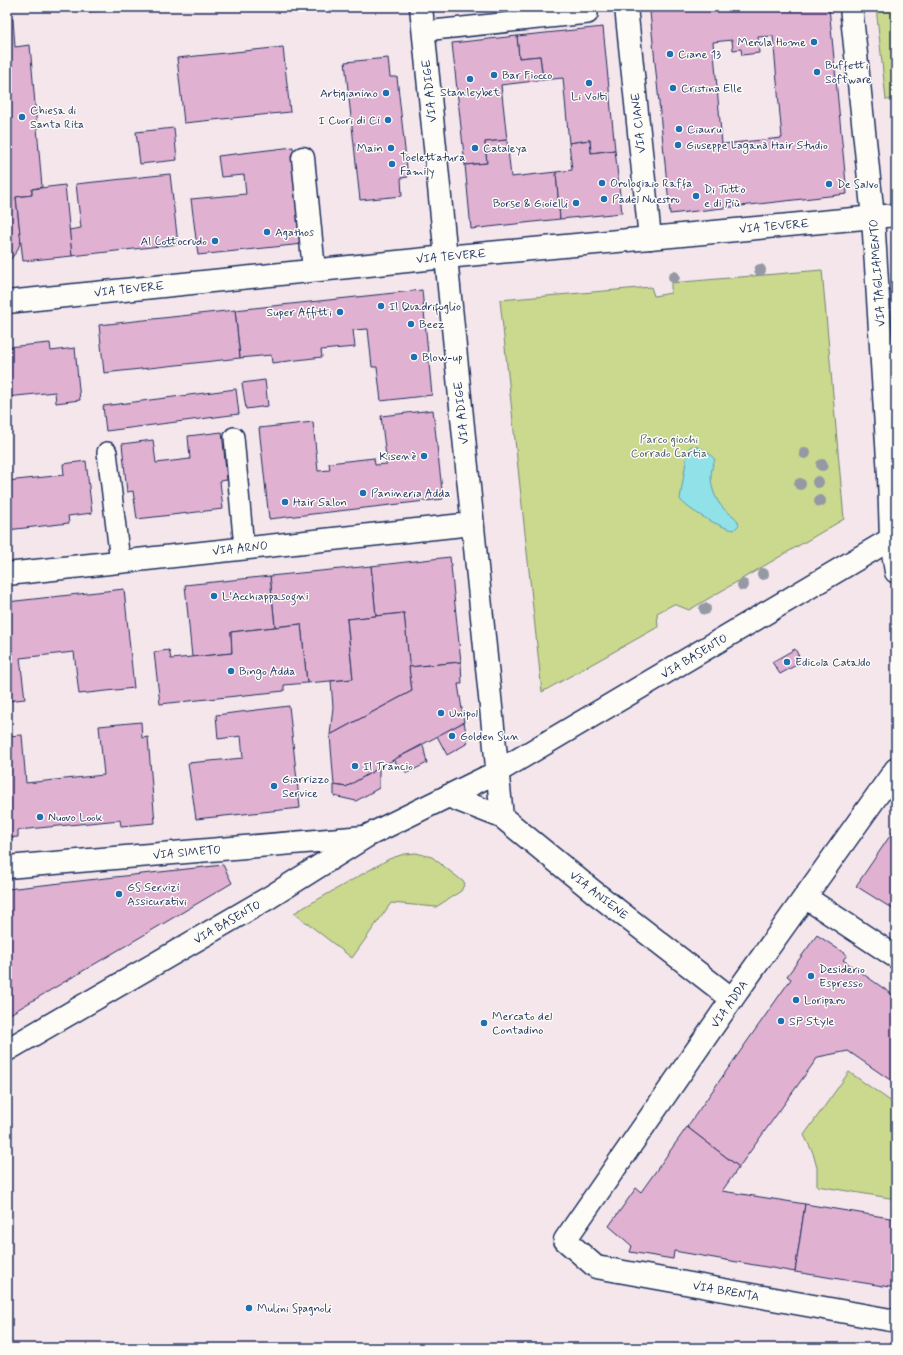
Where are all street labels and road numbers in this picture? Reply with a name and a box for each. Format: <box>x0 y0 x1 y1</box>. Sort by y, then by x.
street label: VIA ADIGE <box>419 58 441 123</box>
street label: VIA CIANE <box>628 91 650 154</box>
street label: VIA TEVERE <box>739 216 810 238</box>
street label: VIA TAGLIAMENTO <box>866 219 890 327</box>
street label: VIA TEVERE <box>416 246 487 268</box>
street label: VIA TEVERE <box>93 278 165 302</box>
street label: VIA ADIGE <box>451 380 473 445</box>
street label: VIA ARNO <box>211 538 269 560</box>
street label: VIA BASENTO <box>658 631 731 683</box>
street label: VIA SIMETO <box>152 842 222 864</box>
street label: VIA ANIENE <box>566 868 631 924</box>
street label: VIA BASENTO <box>191 897 264 949</box>
street label: VIA ADDA <box>707 977 752 1032</box>
street label: VIA BRENTA <box>691 1278 761 1306</box>

